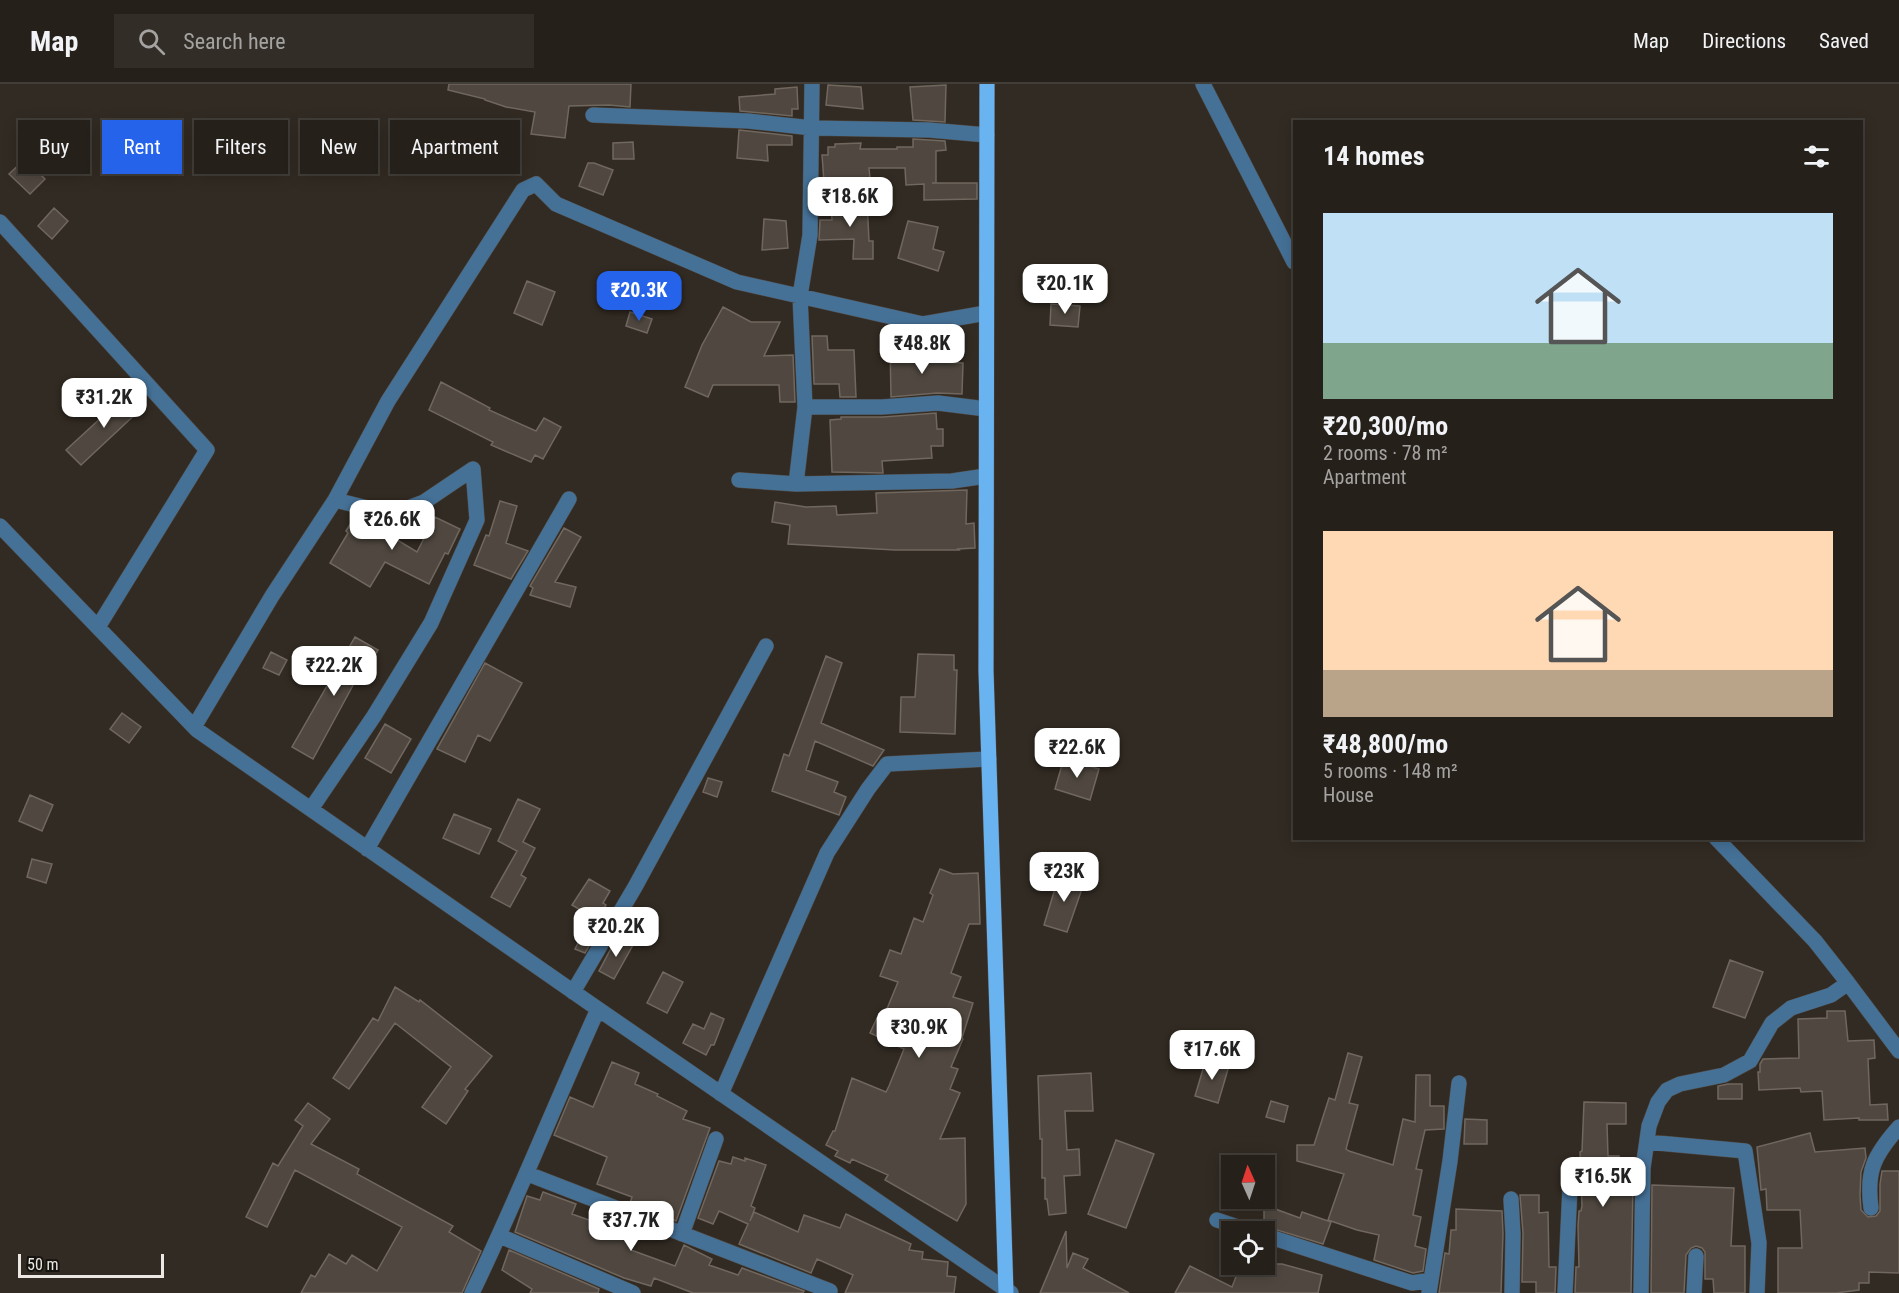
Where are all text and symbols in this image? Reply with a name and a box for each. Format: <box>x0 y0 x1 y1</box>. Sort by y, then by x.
search box <box>114 14 534 68</box>
text: Map <box>30 25 78 58</box>
icon: search <box>135 25 168 58</box>
text: Search here <box>183 29 286 54</box>
text: Map <box>1633 29 1669 53</box>
text: Directions <box>1702 29 1786 53</box>
text: Saved <box>1819 29 1869 53</box>
chip: Buy <box>18 120 90 174</box>
chip: Rent <box>102 120 182 174</box>
chip: Filters <box>194 120 288 174</box>
chip: New <box>300 120 378 174</box>
chip: Apartment <box>390 120 520 174</box>
icon: filters <box>1800 140 1833 173</box>
text: 14 homes <box>1323 141 1425 171</box>
pin: ₹18.6K <box>801 177 899 228</box>
text: ₹18.6K <box>822 184 878 208</box>
icon: home <box>1524 252 1632 360</box>
pin: ₹20.1K <box>1016 264 1114 315</box>
pin: ₹20.3K <box>590 271 688 322</box>
text: ₹20.1K <box>1037 271 1093 295</box>
text: ₹20.3K <box>611 278 667 302</box>
pin: ₹48.8K <box>873 324 971 375</box>
text: ₹48.8K <box>894 331 950 355</box>
pin: ₹31.2K <box>55 378 153 429</box>
text: ₹31.2K <box>76 385 132 409</box>
text: ₹20,300/mo <box>1323 411 1448 441</box>
text: 2 rooms · 78 m² <box>1323 441 1448 465</box>
text: Apartment <box>1323 465 1407 489</box>
pin: ₹26.6K <box>343 500 441 551</box>
text: ₹26.6K <box>364 507 420 531</box>
icon: home <box>1524 570 1632 678</box>
pin: ₹22.2K <box>285 646 383 697</box>
text: ₹22.2K <box>306 653 362 677</box>
pin: ₹22.6K <box>1028 728 1126 779</box>
text: ₹48,800/mo <box>1323 729 1448 759</box>
text: ₹22.6K <box>1049 735 1105 759</box>
text: 5 rooms · 148 m² <box>1323 759 1458 783</box>
text: House <box>1323 783 1374 807</box>
pin: ₹23K <box>1028 852 1100 903</box>
text: ₹23K <box>1044 859 1084 883</box>
pin: ₹20.2K <box>567 907 665 958</box>
text: ₹20.2K <box>588 914 644 938</box>
pin: ₹30.9K <box>870 1008 968 1059</box>
text: ₹30.9K <box>891 1015 947 1039</box>
pin: ₹17.6K <box>1163 1030 1261 1081</box>
text: ₹17.6K <box>1184 1037 1240 1061</box>
north arrow <box>1221 1155 1275 1209</box>
map controls <box>1221 1155 1275 1275</box>
pin: ₹16.5K <box>1554 1157 1652 1208</box>
text: ₹16.5K <box>1575 1164 1631 1188</box>
pin: ₹37.7K <box>582 1201 680 1252</box>
text: ₹37.7K <box>603 1208 659 1232</box>
button: locate <box>1221 1221 1275 1275</box>
scale bar <box>18 1251 164 1278</box>
text: 50 m <box>27 1255 59 1274</box>

